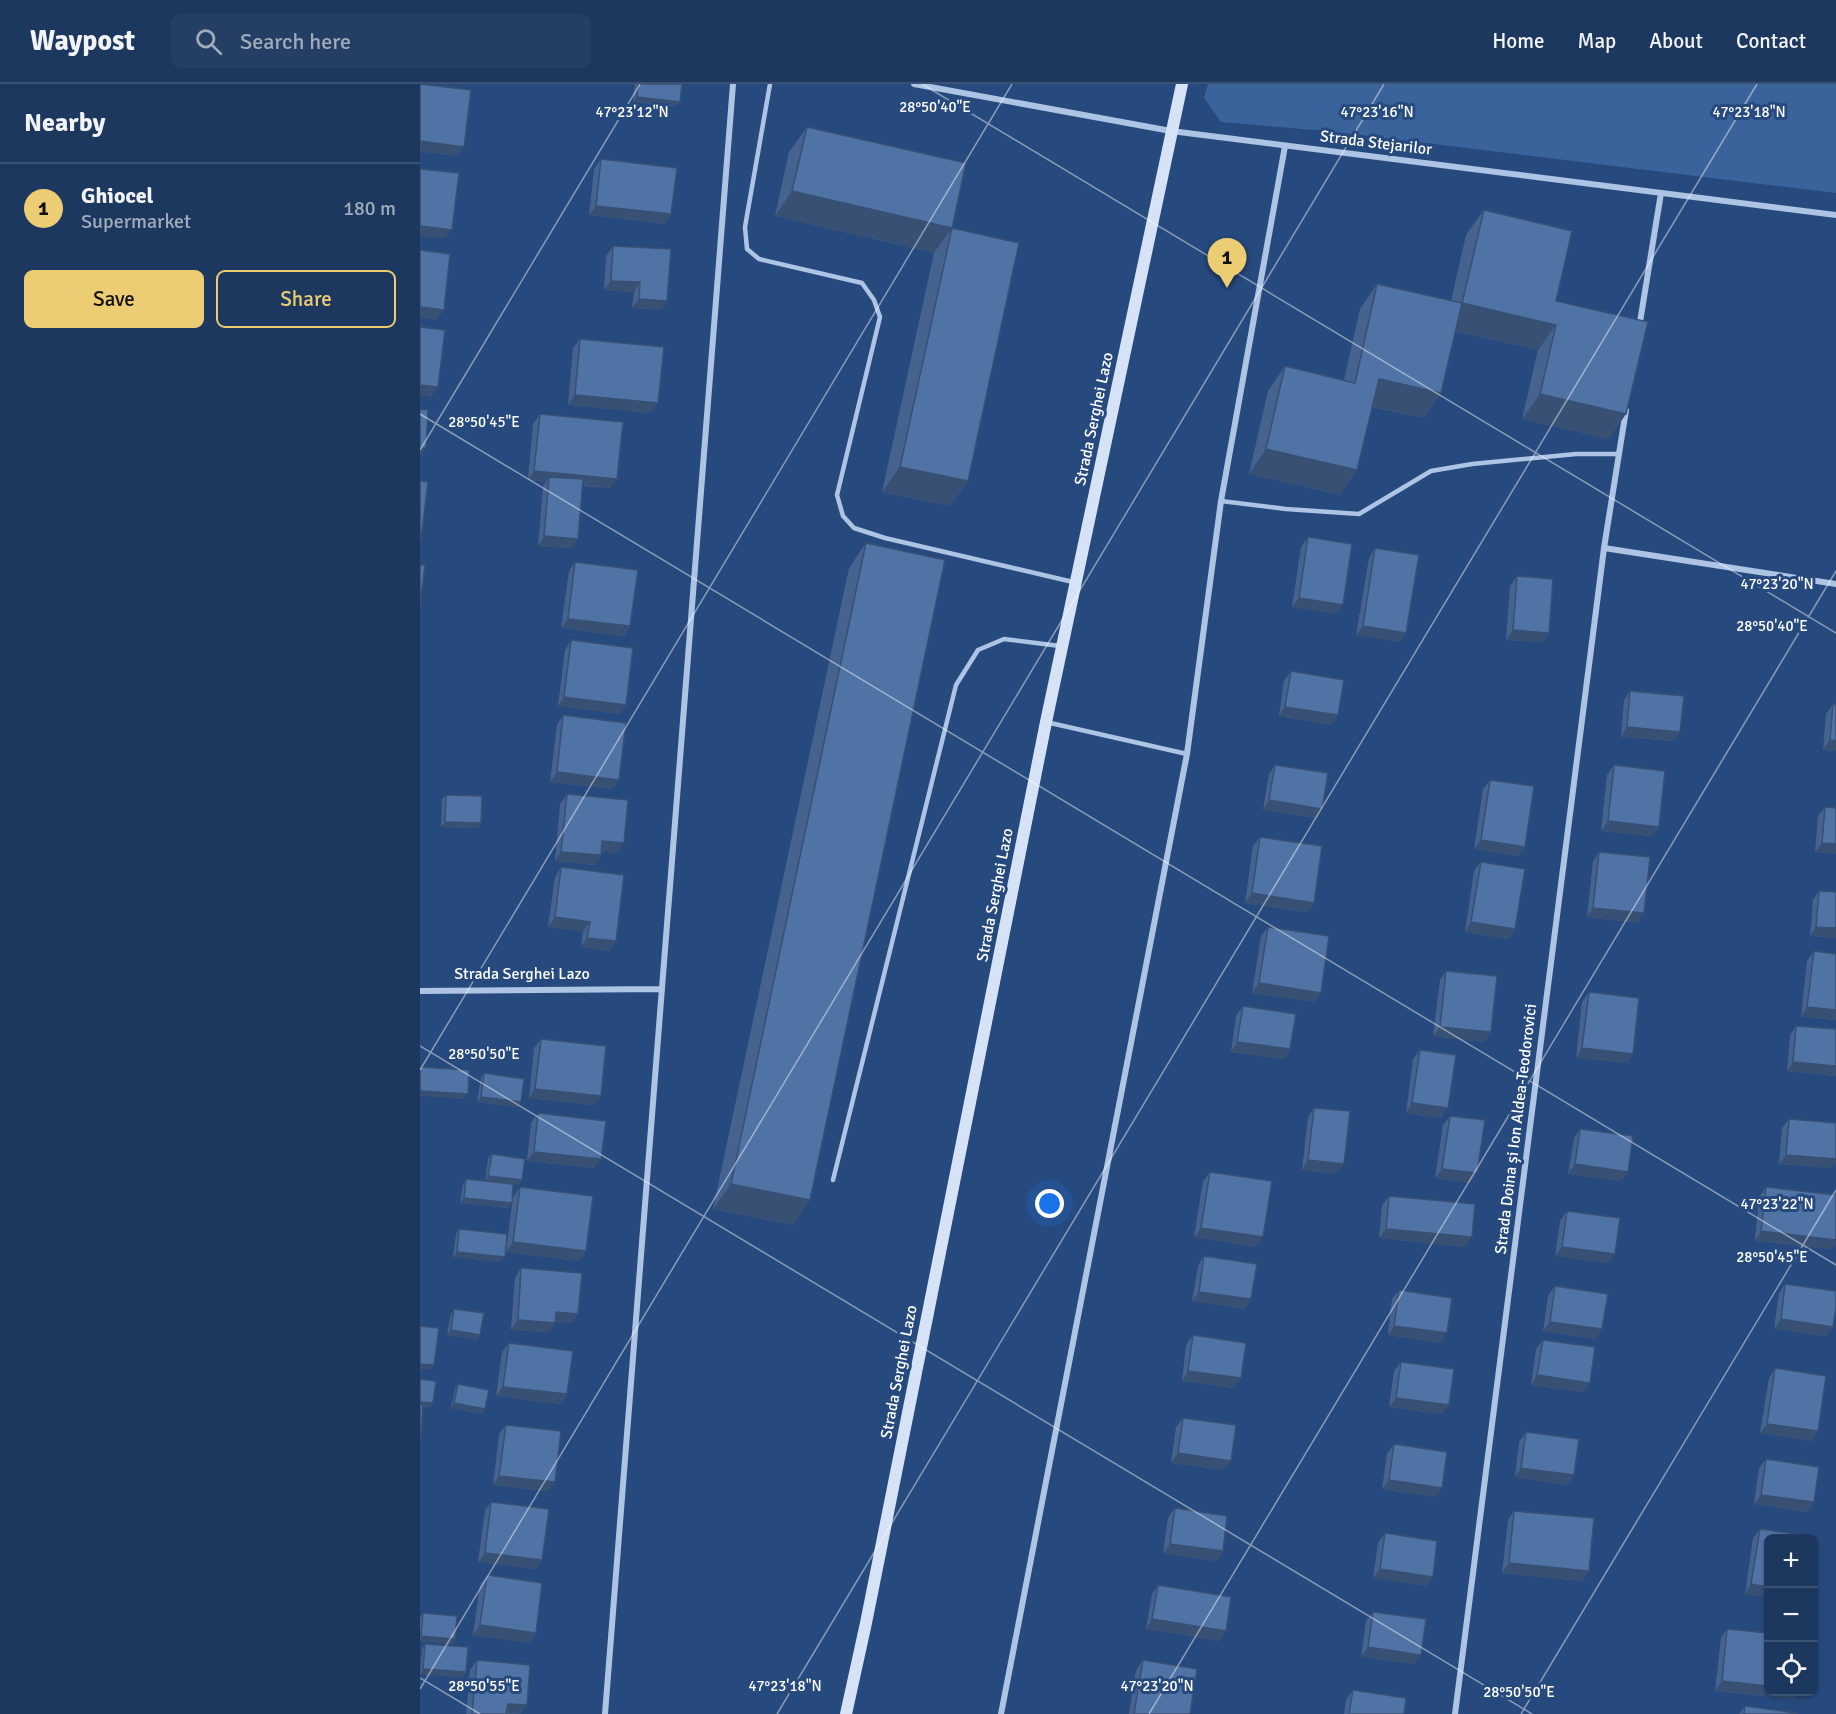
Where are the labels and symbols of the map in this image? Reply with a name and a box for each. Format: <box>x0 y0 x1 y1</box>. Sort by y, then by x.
text: 28°50'40"E <box>899 98 971 116</box>
text: 47°23'12"N <box>595 103 669 121</box>
text: 47°23'16"N <box>1340 103 1414 121</box>
text: 47°23'18"N <box>1712 103 1786 121</box>
street label: Strada Stejarilor <box>1319 126 1433 160</box>
pin: 1 <box>1208 238 1246 288</box>
street label: Strada Serghei Lazo <box>1070 351 1118 487</box>
text: 28°50'45"E <box>448 413 520 431</box>
text: 47°23'20"N <box>1740 575 1814 593</box>
text: 28°50'40"E <box>1736 617 1808 635</box>
street label: Strada Serghei Lazo <box>972 827 1018 963</box>
street label: Strada Serghei Lazo <box>454 964 590 984</box>
street label: Strada Doina și Ion Aldea-Teodorovici <box>1491 1003 1541 1255</box>
text: 28°50'50"E <box>448 1045 520 1063</box>
your location <box>1035 1189 1064 1218</box>
text: 47°23'22"N <box>1740 1195 1814 1213</box>
text: 28°50'45"E <box>1736 1248 1808 1266</box>
street label: Strada Serghei Lazo <box>876 1304 922 1440</box>
text: 28°50'55"E <box>448 1677 520 1695</box>
text: 47°23'18"N <box>748 1677 822 1695</box>
text: 47°23'20"N <box>1120 1677 1194 1695</box>
text: 28°50'50"E <box>1483 1683 1555 1701</box>

